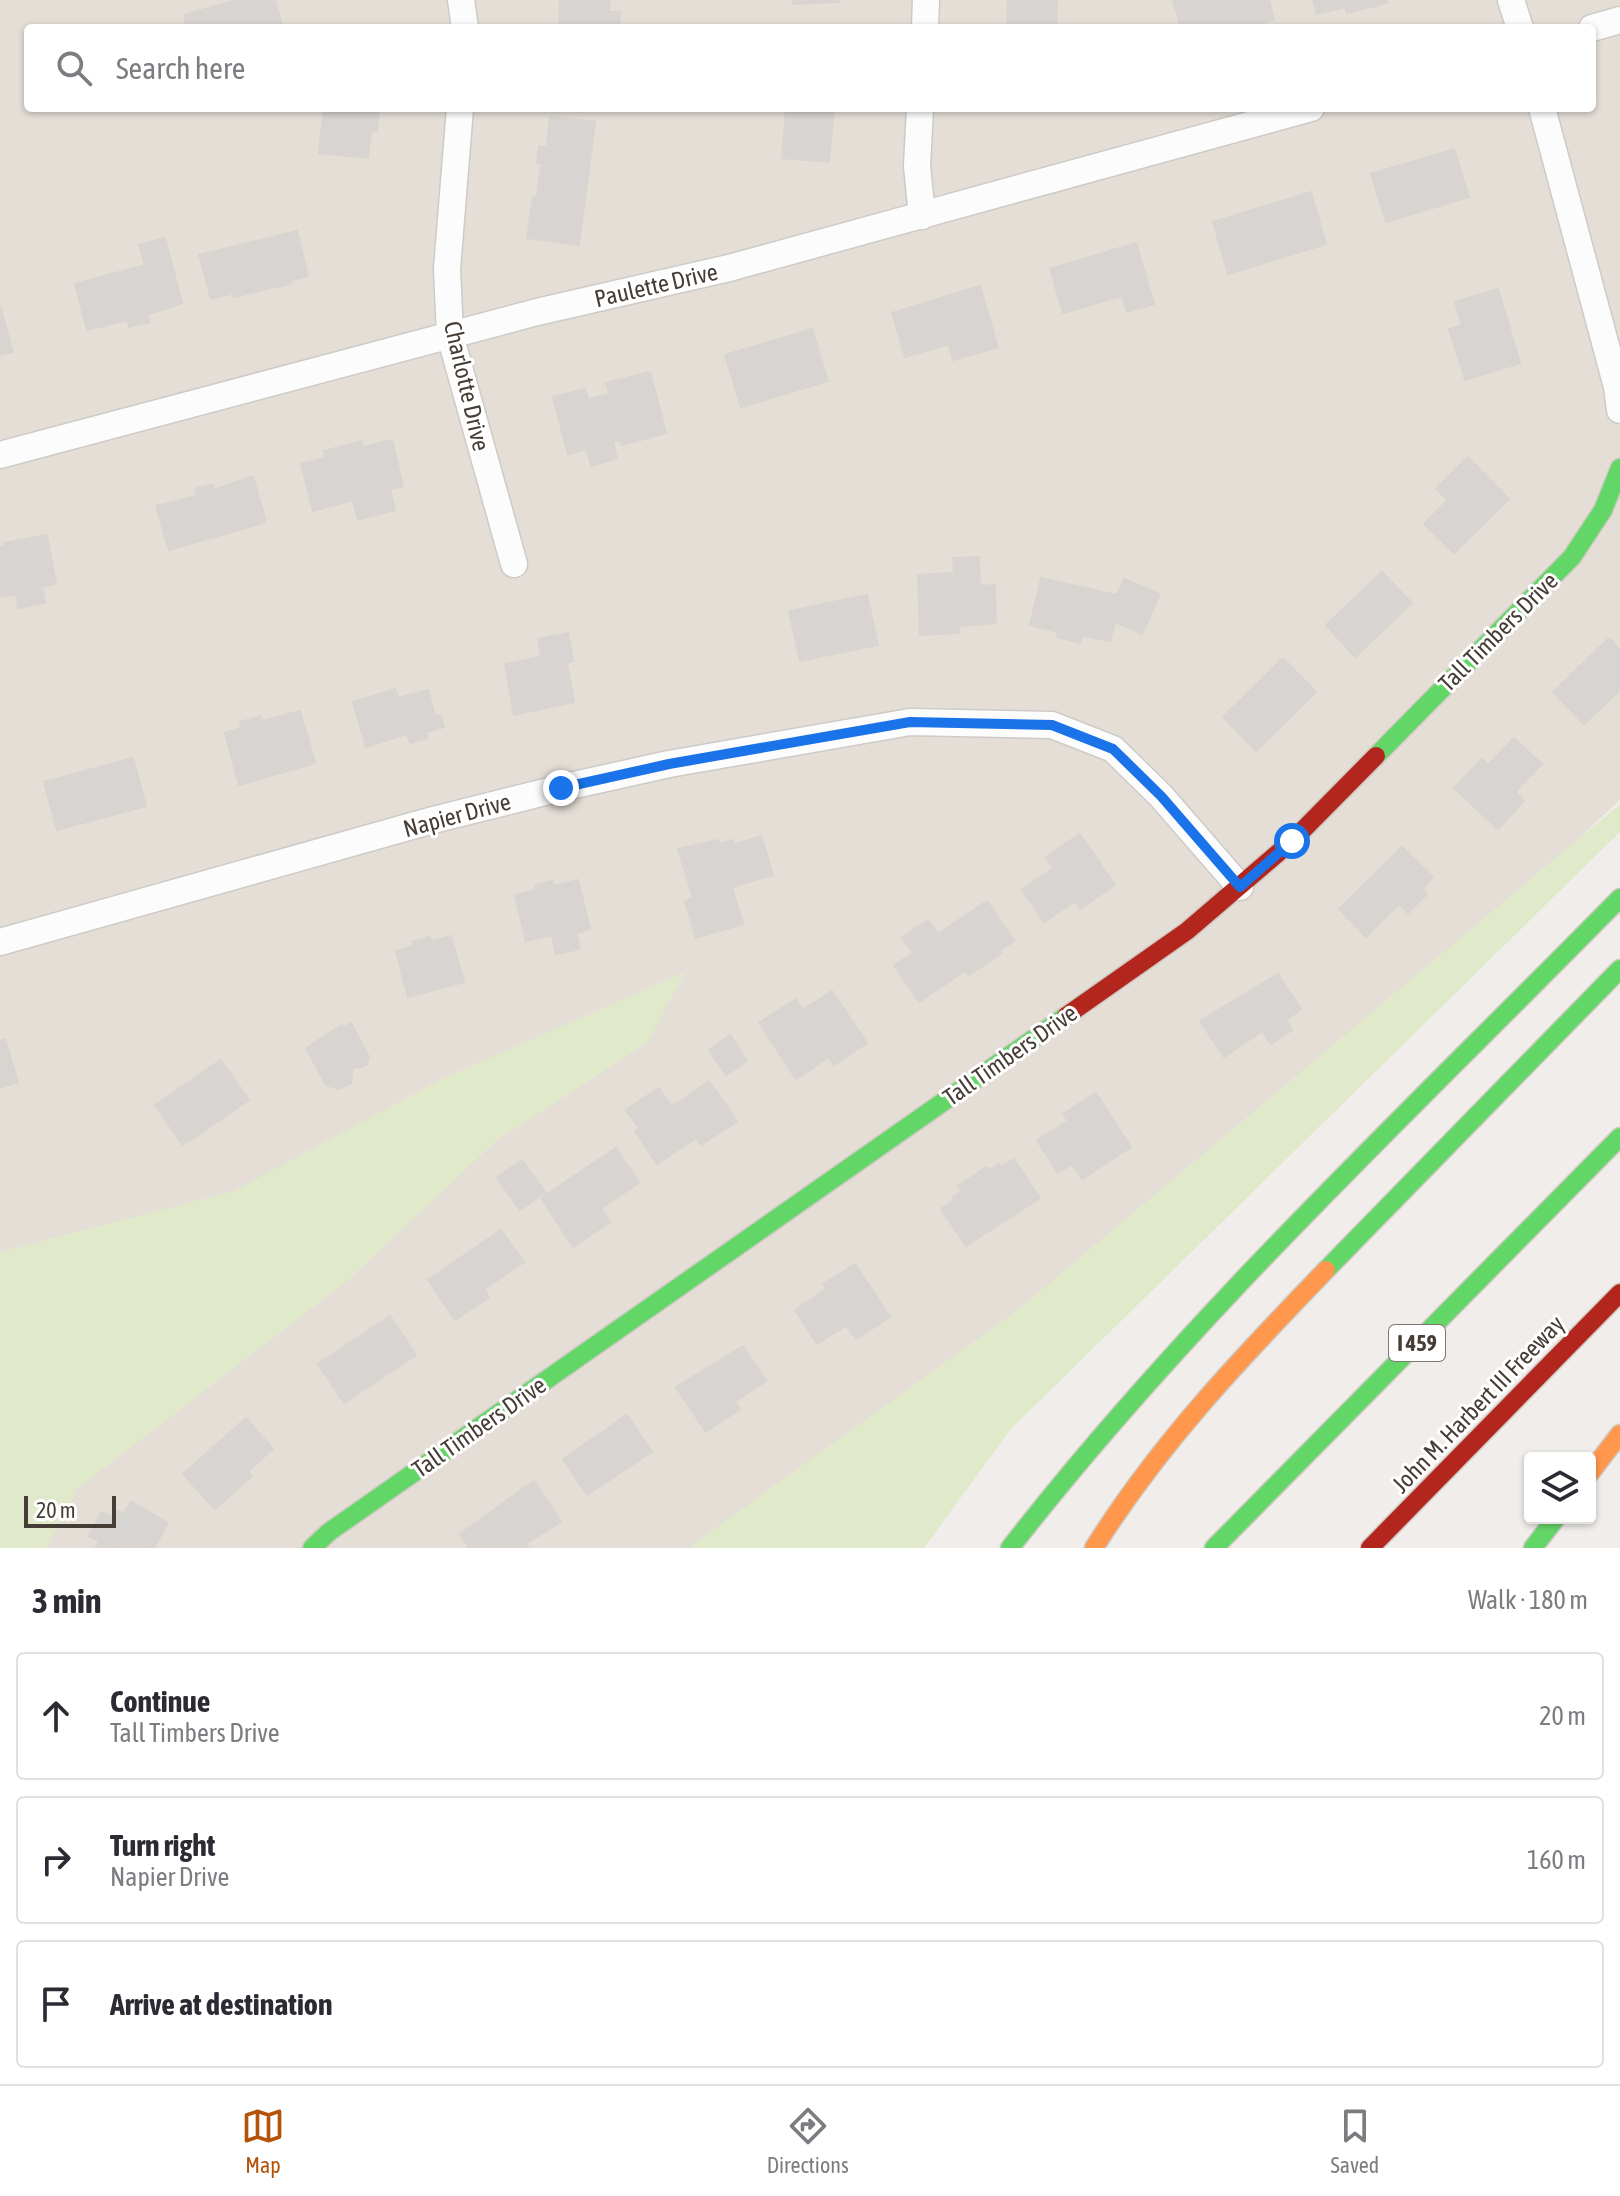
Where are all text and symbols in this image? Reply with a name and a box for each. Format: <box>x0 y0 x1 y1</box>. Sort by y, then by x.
search box <box>24 24 1596 112</box>
icon: search <box>52 46 96 90</box>
text: Search here <box>116 51 245 85</box>
street label: Paulette Drive <box>592 258 720 312</box>
street label: Charlotte Drive <box>439 318 495 454</box>
street label: Tall Timbers Drive <box>1433 567 1563 697</box>
route end <box>543 770 579 806</box>
street label: Napier Drive <box>400 788 514 842</box>
route start <box>1274 823 1310 859</box>
street label: Tall Timbers Drive <box>938 999 1082 1111</box>
street label: John M. Harbert III Freeway <box>1387 1310 1569 1498</box>
road number: I 459 <box>1389 1325 1445 1361</box>
street label: Tall Timbers Drive <box>407 1371 551 1483</box>
map controls <box>1524 1452 1596 1524</box>
button: layers <box>1524 1452 1596 1524</box>
scale bar <box>24 1492 116 1528</box>
text: 20 m <box>36 1497 76 1523</box>
text: 3 min <box>32 1581 101 1620</box>
text: Walk · 180 m <box>1468 1585 1588 1615</box>
text: Continue <box>110 1684 210 1718</box>
icon: ahead <box>34 1694 78 1738</box>
text: 20 m <box>1539 1701 1586 1731</box>
text: Tall Timbers Drive <box>110 1718 280 1748</box>
text: Turn right <box>110 1828 216 1862</box>
icon: right <box>34 1838 78 1882</box>
text: 160 m <box>1527 1845 1586 1875</box>
text: Napier Drive <box>110 1862 229 1892</box>
icon: arrive <box>34 1982 78 2026</box>
text: Arrive at destination <box>110 1987 332 2021</box>
tab: Map <box>241 2104 285 2178</box>
tab: Directions <box>767 2104 849 2178</box>
tab: Saved <box>1330 2104 1379 2178</box>

